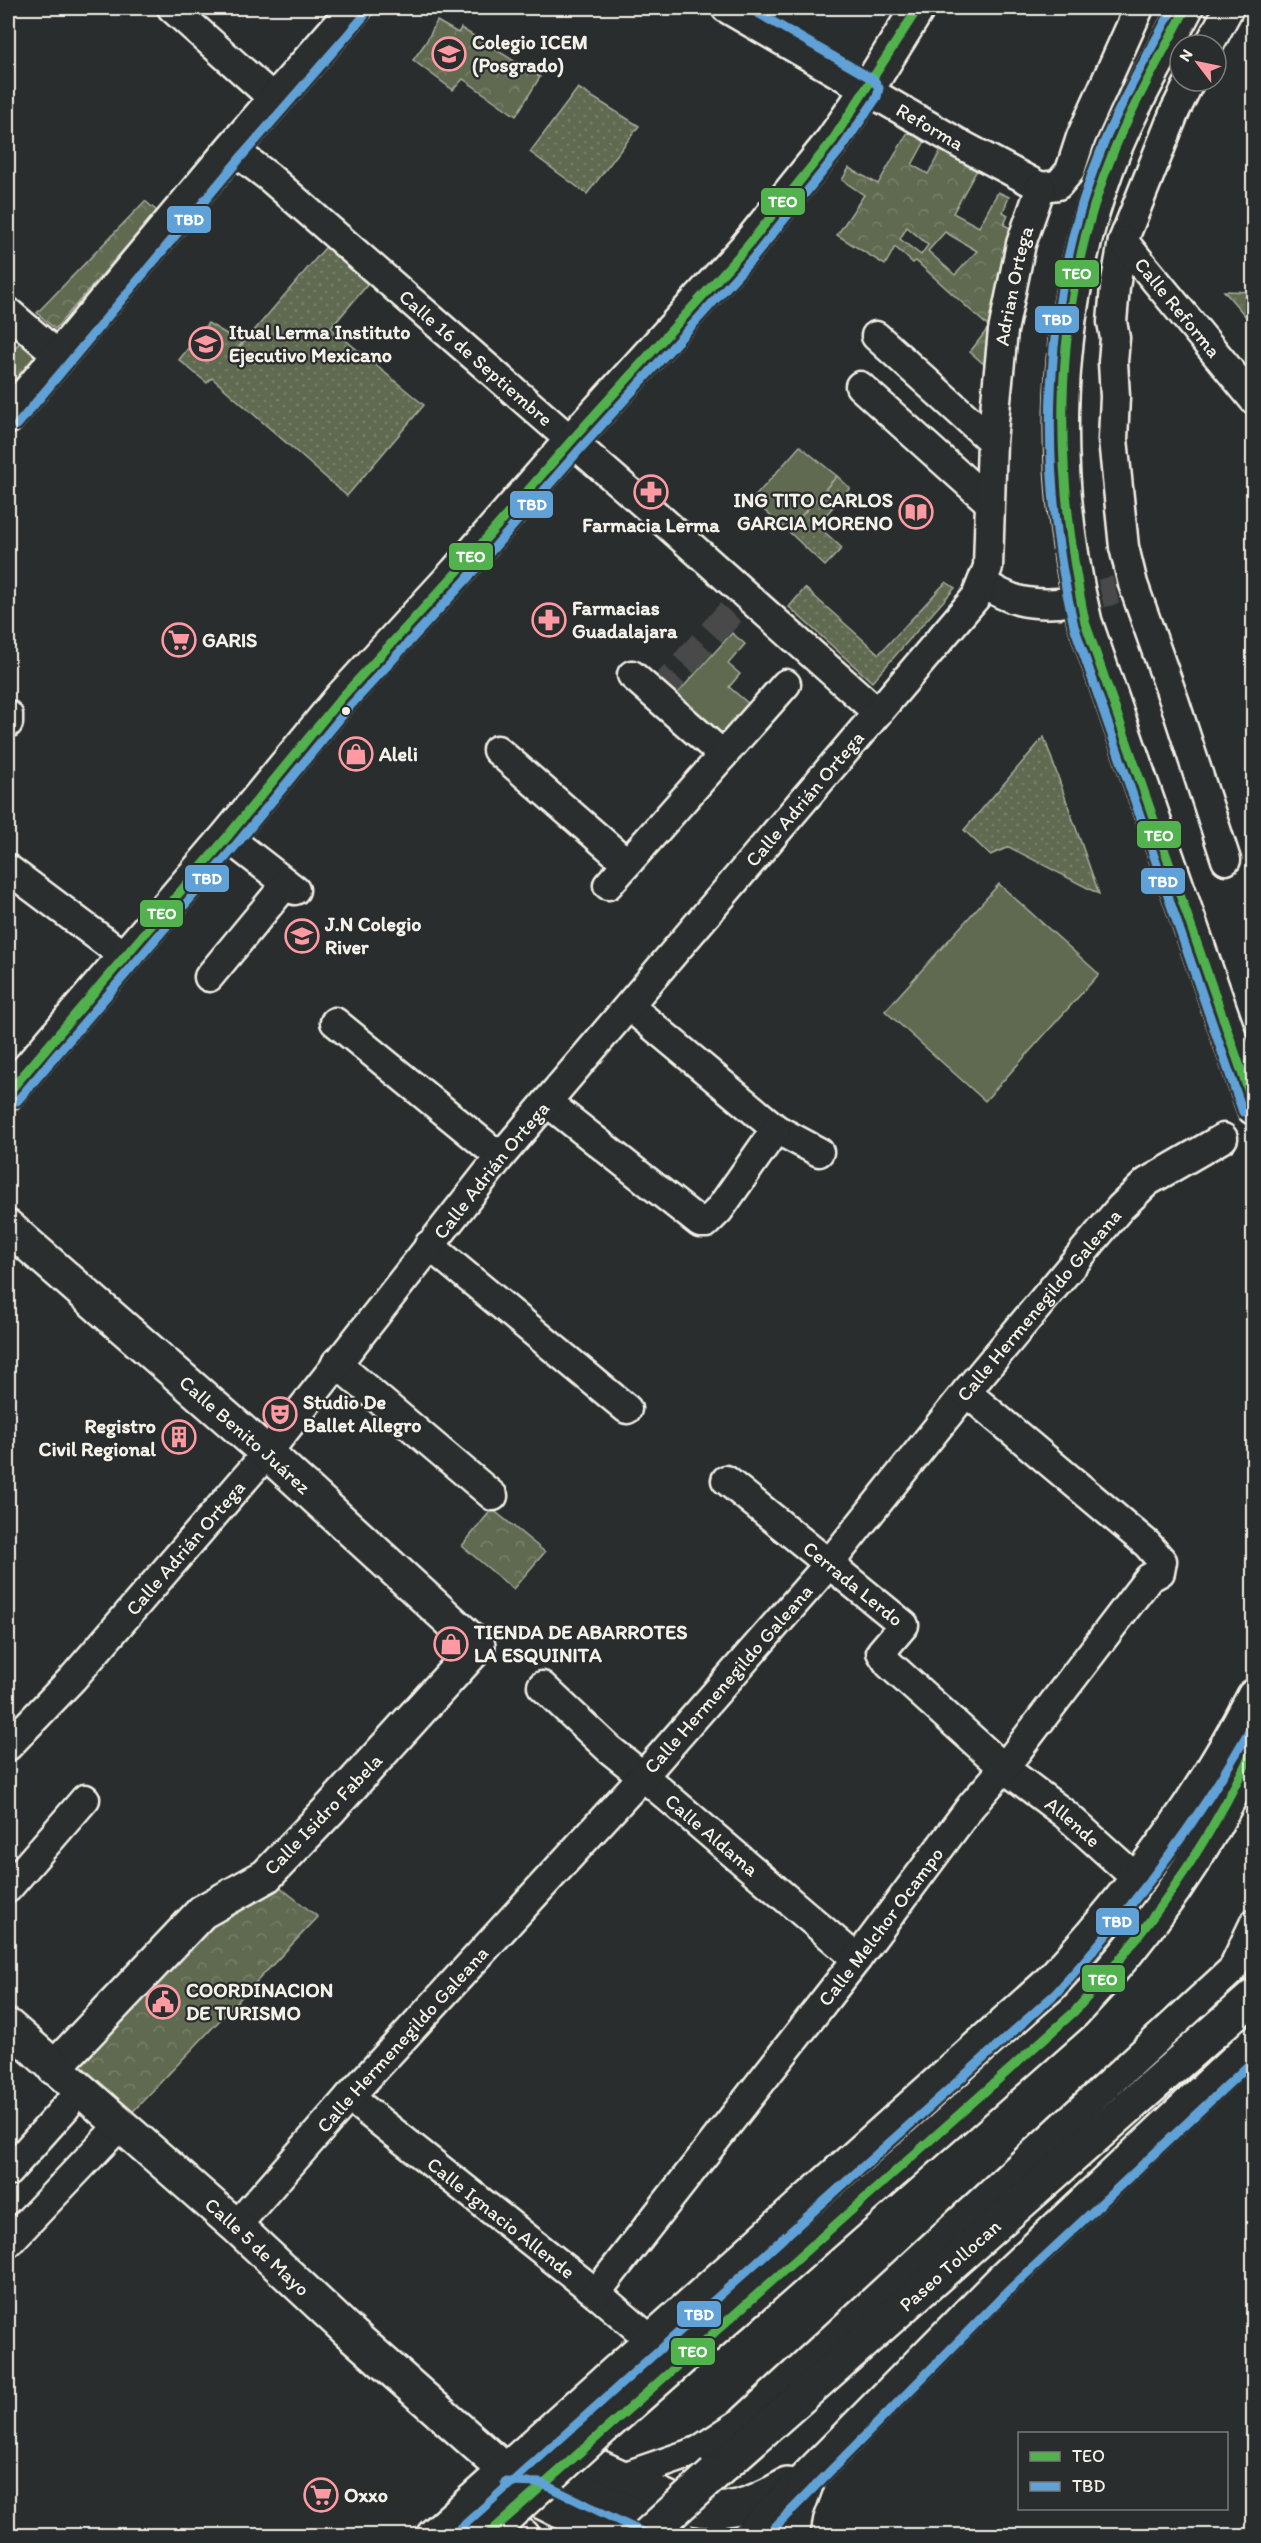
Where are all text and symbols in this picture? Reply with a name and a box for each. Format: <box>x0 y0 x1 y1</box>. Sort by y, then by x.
place label: Colegio ICEM (Posgrado) <box>472 30 588 78</box>
north arrow <box>1168 33 1228 93</box>
school or university icon: Colegio ICEM (Posgrado) <box>431 36 467 72</box>
text: N <box>1175 46 1197 65</box>
street label: Reforma <box>892 98 969 156</box>
line badge: TEO <box>760 187 806 216</box>
text: TEO <box>767 192 798 211</box>
line badge: TBD <box>166 205 212 234</box>
text: TBD <box>173 210 204 229</box>
street label: Adrian Ortega <box>990 222 1039 347</box>
street label: Calle Reforma <box>1129 252 1226 362</box>
line badge: TEO <box>1054 259 1100 288</box>
text: TEO <box>1061 264 1092 283</box>
street label: Calle 16 de Septiembre <box>394 284 558 431</box>
line badge: TBD <box>1034 305 1080 334</box>
text: TBD <box>1041 310 1072 329</box>
place label: Itual Lerma Instituto Ejecutivo Mexicano <box>229 320 411 368</box>
school or university icon: Itual Lerma Instituto Ejecutivo Mexicano <box>188 326 224 362</box>
pharmacy icon: Farmacia Lerma <box>633 474 669 510</box>
place label: ING TITO CARLOS GARCIA MORENO <box>733 488 893 535</box>
line badge: TBD <box>509 490 554 519</box>
library icon: ING TITO CARLOS GARCIA MORENO <box>898 494 934 530</box>
text: TBD <box>516 495 547 514</box>
place label: Farmacia Lerma <box>582 513 720 537</box>
line badge: TEO <box>448 542 494 571</box>
text: TEO <box>455 547 486 566</box>
place label: Farmacias Guadalajara <box>572 596 678 644</box>
pharmacy icon: Farmacias Guadalajara <box>531 602 567 638</box>
supermarket icon: GARIS <box>161 622 197 658</box>
place label: GARIS <box>202 628 257 652</box>
unlabelled marker <box>340 705 352 717</box>
street label: Calle Adrián Ortega <box>740 726 869 872</box>
shop icon: Aleli <box>338 736 374 772</box>
place label: Aleli <box>378 742 418 766</box>
line badge: TEO <box>1136 820 1182 849</box>
text: TEO <box>1143 826 1174 845</box>
line badge: TBD <box>184 864 230 893</box>
line badge: TBD <box>1140 867 1186 895</box>
text: TBD <box>191 869 222 888</box>
text: TBD <box>1147 872 1178 891</box>
line badge: TEO <box>139 899 184 928</box>
text: TEO <box>146 904 177 923</box>
place label: J.N Colegio River <box>324 912 421 959</box>
school or university icon: J.N Colegio River <box>284 918 320 954</box>
street label: Calle Adrián Ortega <box>428 1096 554 1244</box>
street label: Calle Hermenegildo Galeana <box>951 1204 1126 1406</box>
street label: Calle Benito Juárez <box>174 1370 316 1499</box>
place label: Studio De Ballet Allegro <box>303 1390 421 1438</box>
theatre icon: Studio De Ballet Allegro <box>262 1396 298 1432</box>
place label: Registro Civil Regional <box>39 1414 156 1462</box>
building icon: Registro Civil Regional <box>161 1419 197 1455</box>
street label: Calle Adrián Ortega <box>121 1475 250 1620</box>
street label: Cerrada Lerdo <box>798 1536 908 1631</box>
street label: Calle Hermenegildo Galeana <box>639 1579 818 1778</box>
place label: TIENDA DE ABARROTES LA ESQUINITA <box>473 1620 687 1667</box>
shop icon: TIENDA DE ABARROTES LA ESQUINITA <box>433 1626 469 1662</box>
street label: Calle Isidro Fabela <box>259 1748 388 1880</box>
street label: Calle Aldama <box>660 1788 764 1882</box>
street label: Allende <box>1040 1791 1106 1852</box>
street label: Calle Melchor Ocampo <box>813 1842 948 2011</box>
line badge: TBD <box>1095 1907 1140 1936</box>
text: TBD <box>1101 1912 1132 1931</box>
street label: Calle Hermenegildo Galeana <box>311 1941 493 2137</box>
line badge: TEO <box>1081 1964 1126 1993</box>
text: TEO <box>1087 1970 1118 1989</box>
place label: COORDINACION DE TURISMO <box>186 1978 333 2025</box>
public building icon: COORDINACION DE TURISMO <box>145 1984 181 2020</box>
street label: Calle Ignacio Allende <box>422 2152 580 2284</box>
street label: Calle 5 de Mayo <box>200 2192 315 2301</box>
street label: Paseo Tollocan <box>894 2214 1006 2317</box>
line badge: TBD <box>676 2300 722 2328</box>
text: TBD <box>683 2305 714 2324</box>
line badge: TEO <box>670 2337 716 2366</box>
text: TEO <box>677 2342 708 2361</box>
legend <box>1018 2432 1228 2510</box>
text: TEO <box>1072 2445 1105 2467</box>
text: TBD <box>1072 2475 1105 2497</box>
supermarket icon: Oxxo <box>303 2477 339 2513</box>
place label: Oxxo <box>344 2483 388 2507</box>

